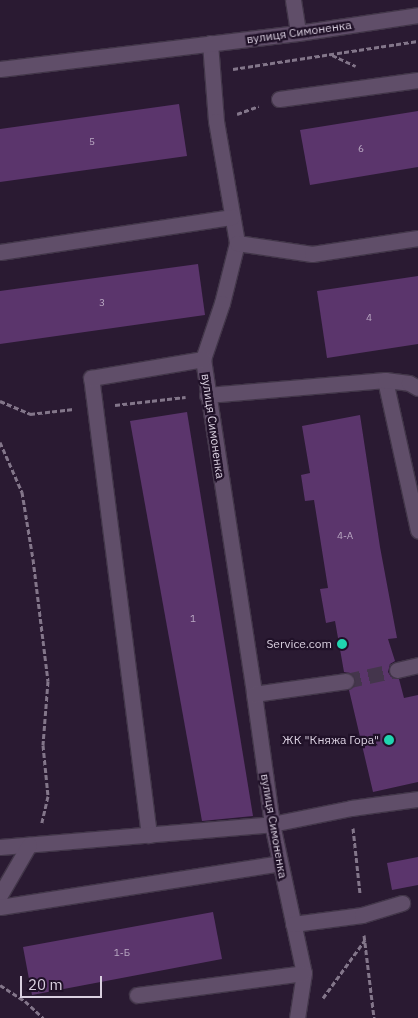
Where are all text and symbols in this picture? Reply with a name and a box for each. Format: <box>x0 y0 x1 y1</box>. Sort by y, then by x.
street label: вулиця Симоненка <box>246 18 352 46</box>
house number: 5 <box>89 136 95 148</box>
house number: 6 <box>358 143 364 155</box>
house number: 3 <box>99 297 105 309</box>
house number: 4 <box>366 312 372 324</box>
street label: вулиця Симоненка <box>199 373 227 479</box>
house number: 4-А <box>337 530 353 542</box>
house number: 1 <box>190 613 196 625</box>
place label: Service.com <box>266 637 332 651</box>
marker: Service.com <box>336 638 348 650</box>
place label: ЖК "Княжа Гора" <box>282 733 379 747</box>
marker: ЖК "Княжа Гора" <box>383 734 395 746</box>
street label: вулиця Симоненка <box>258 773 290 879</box>
house number: 1-Б <box>114 947 130 959</box>
scale bar <box>22 966 105 998</box>
text: 20 m <box>28 975 63 994</box>

